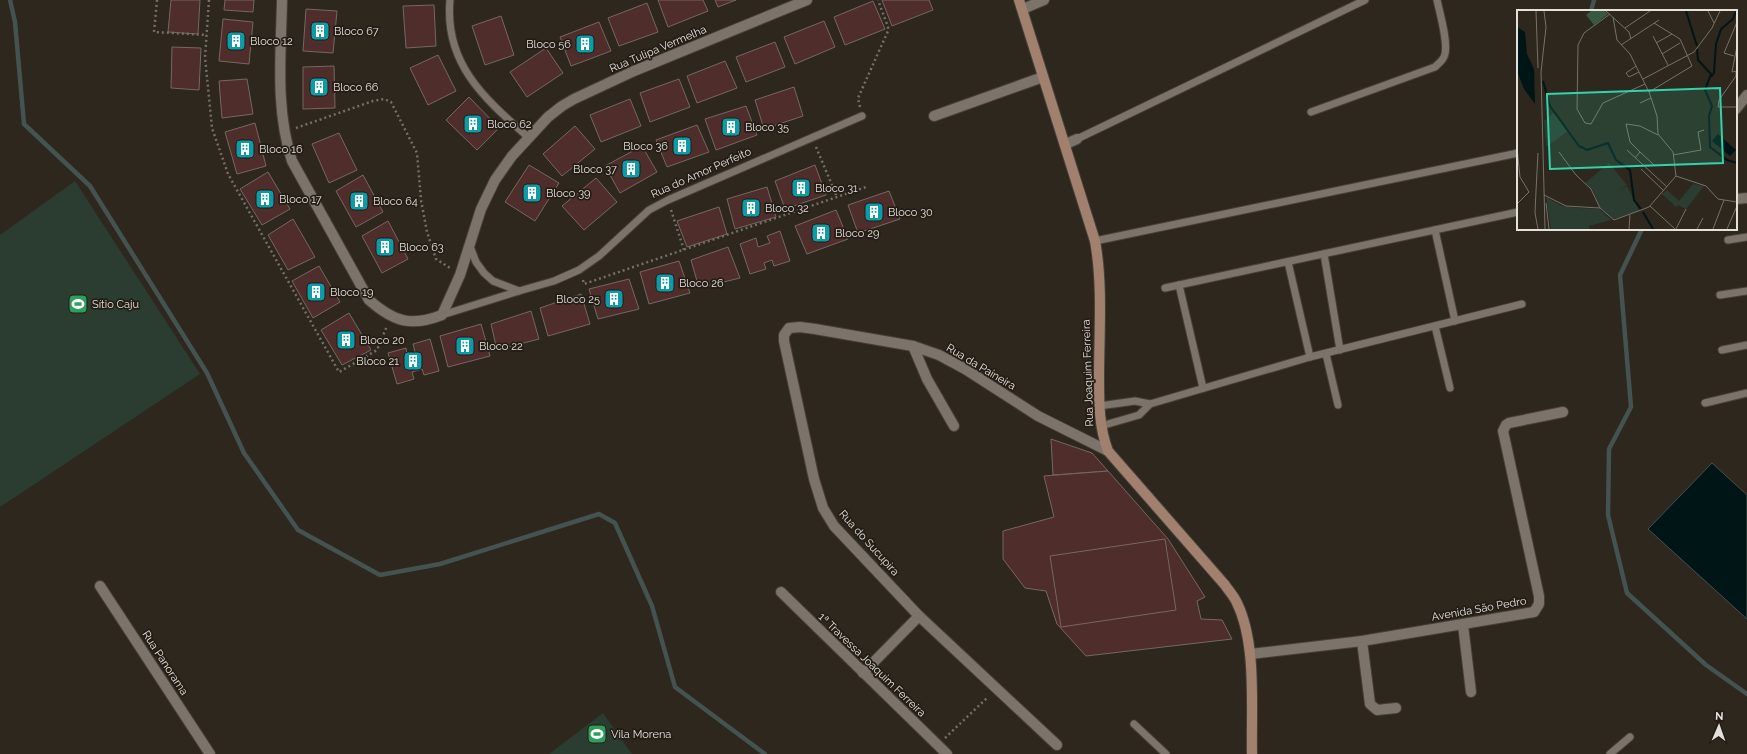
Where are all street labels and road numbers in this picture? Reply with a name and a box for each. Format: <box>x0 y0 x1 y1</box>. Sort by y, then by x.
street label: Rua Tulipa Vermelha <box>608 23 708 75</box>
street label: Rua do Amor Perfeito <box>649 145 754 201</box>
street label: Rua Joaquim Ferreira <box>1080 319 1096 427</box>
street label: Rua da Paineira <box>944 341 1018 393</box>
street label: Rua do Sucupira <box>836 508 902 578</box>
street label: Avenida São Pedro <box>1431 594 1528 624</box>
street label: 1ª Travessa Joaquim Ferreira <box>816 610 928 720</box>
street label: Rua Panorama <box>139 628 191 698</box>

